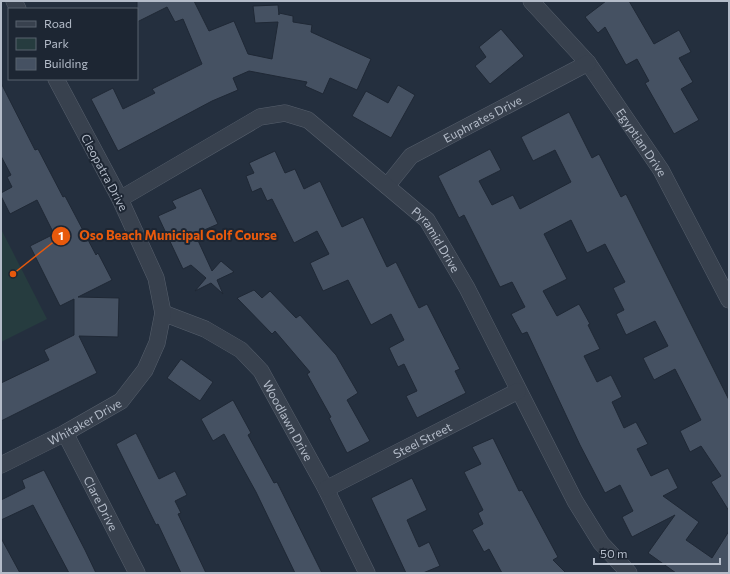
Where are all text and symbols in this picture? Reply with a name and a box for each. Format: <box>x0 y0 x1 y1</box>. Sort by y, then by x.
legend <box>8 8 138 80</box>
text: Road <box>44 16 72 30</box>
text: Park <box>44 36 70 50</box>
text: Building <box>44 56 88 70</box>
street label: Euphrates Drive <box>441 92 524 145</box>
street label: Egyptian Drive <box>614 105 670 179</box>
street label: Cleopatra Drive <box>79 131 131 213</box>
street label: Pyramid Drive <box>409 203 463 275</box>
callout: Oso Beach Municipal Golf Course <box>51 223 285 248</box>
text: Oso Beach Municipal Golf Course <box>79 227 277 243</box>
text: 1 <box>58 228 64 242</box>
street label: Woodlawn Drive <box>260 378 316 463</box>
street label: Whitaker Drive <box>45 395 124 448</box>
street label: Steel Street <box>391 419 454 461</box>
street label: Clare Drive <box>81 473 121 533</box>
scale bar <box>594 540 720 566</box>
text: 50 m <box>600 546 628 560</box>

